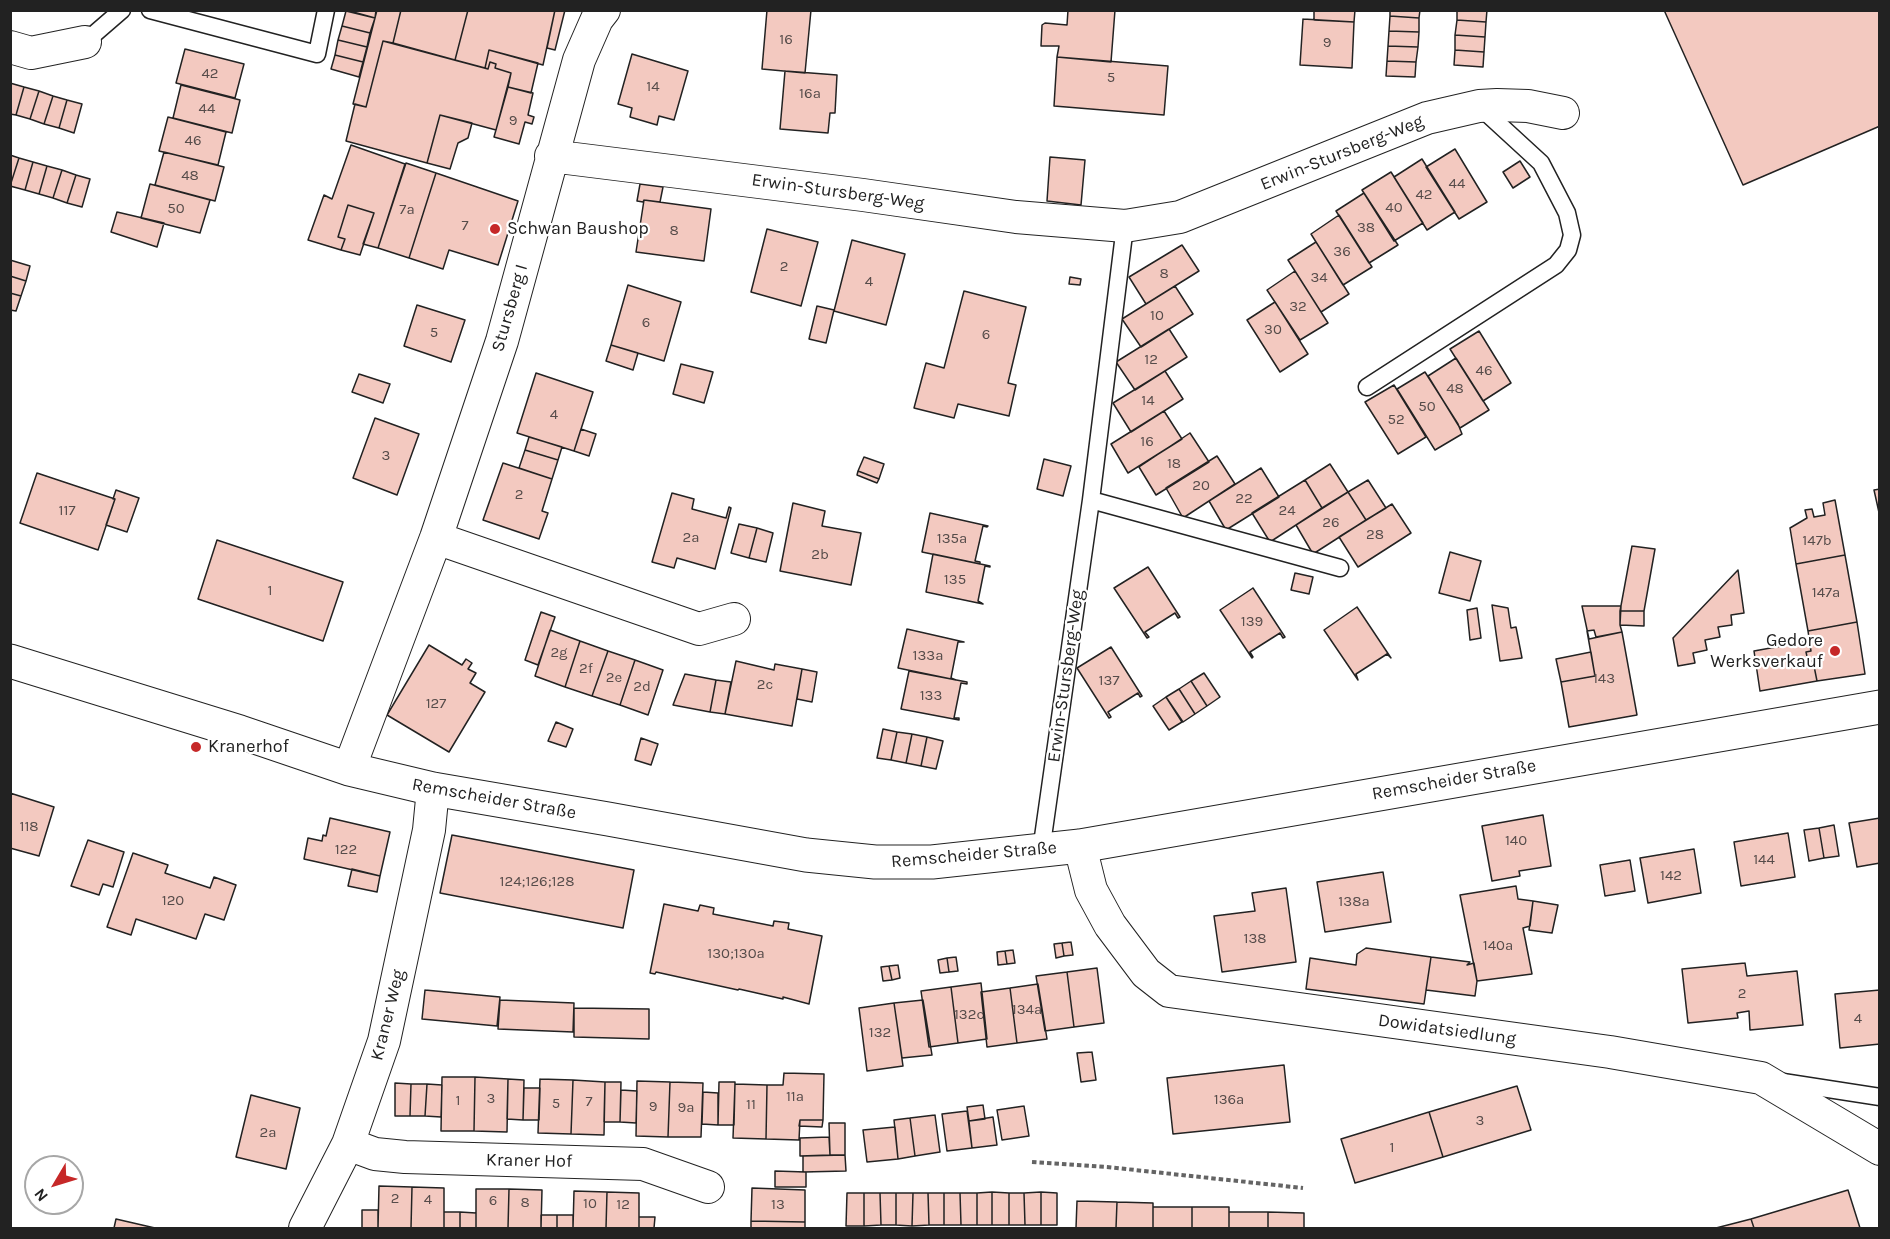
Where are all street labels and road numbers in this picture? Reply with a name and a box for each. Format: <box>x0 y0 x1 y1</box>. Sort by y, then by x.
street label: Erwin-Stursberg-Weg <box>1257 110 1427 196</box>
street label: Erwin-Stursberg-Weg <box>750 169 926 215</box>
street label: Stursberg I <box>487 262 533 354</box>
street label: Erwin-Stursberg-Weg <box>1043 588 1089 764</box>
street label: Remscheider Straße <box>1370 755 1538 805</box>
street label: Remscheider Straße <box>410 774 578 824</box>
street label: Remscheider Straße <box>890 837 1058 873</box>
street label: Kraner Weg <box>366 967 410 1063</box>
street label: Dowidatsiedlung <box>1377 1010 1517 1050</box>
street label: Kraner Hof <box>486 1149 572 1173</box>

